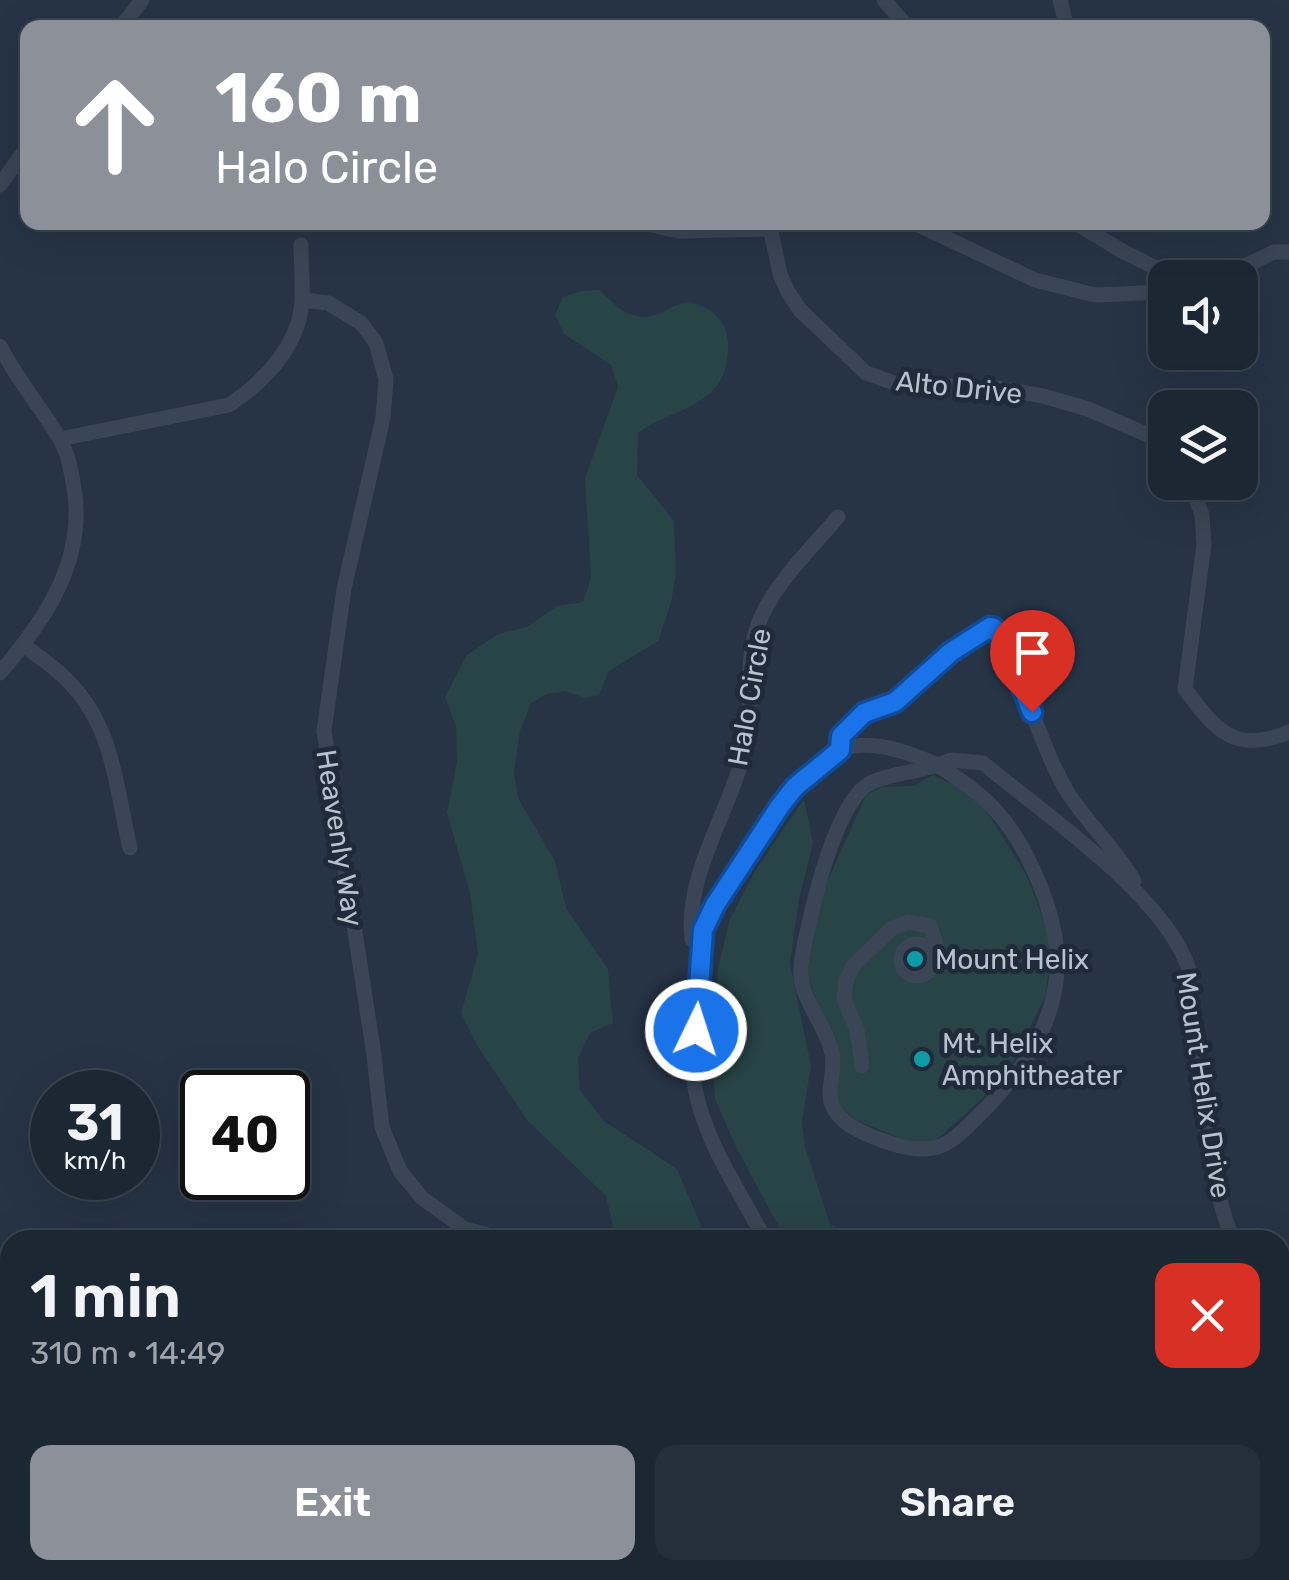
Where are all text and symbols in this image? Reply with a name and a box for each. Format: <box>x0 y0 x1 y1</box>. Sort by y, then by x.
text: 160 m <box>215 57 422 140</box>
icon: ahead <box>50 60 180 190</box>
text: Halo Circle <box>215 141 438 194</box>
map controls <box>1148 260 1258 500</box>
button: sound <box>1148 260 1258 370</box>
street label: Alto Drive <box>894 364 1024 411</box>
button: layers <box>1148 390 1258 500</box>
pin <box>990 610 1075 713</box>
icon: arrive <box>1005 625 1060 680</box>
street label: Halo Circle <box>721 626 778 768</box>
street label: Heavenly Way <box>309 747 370 929</box>
place label: Mount Helix <box>935 943 1089 976</box>
marker: Mount Helix <box>904 948 926 970</box>
street label: Mount Helix Drive <box>1169 970 1238 1200</box>
position arrow <box>644 978 748 1082</box>
place label: Mt. Helix Amphitheater <box>942 1027 1123 1092</box>
marker: Mt. Helix Amphitheater <box>911 1048 933 1070</box>
speed limit sign: 40 <box>180 1070 310 1200</box>
text: 31 <box>66 1093 124 1153</box>
text: km/h <box>64 1146 126 1175</box>
text: 1 min <box>30 1261 181 1332</box>
button: close <box>1155 1263 1260 1368</box>
text: 310 m · 14:49 <box>30 1334 226 1372</box>
button: Exit <box>30 1445 635 1560</box>
button: Share <box>655 1445 1260 1560</box>

